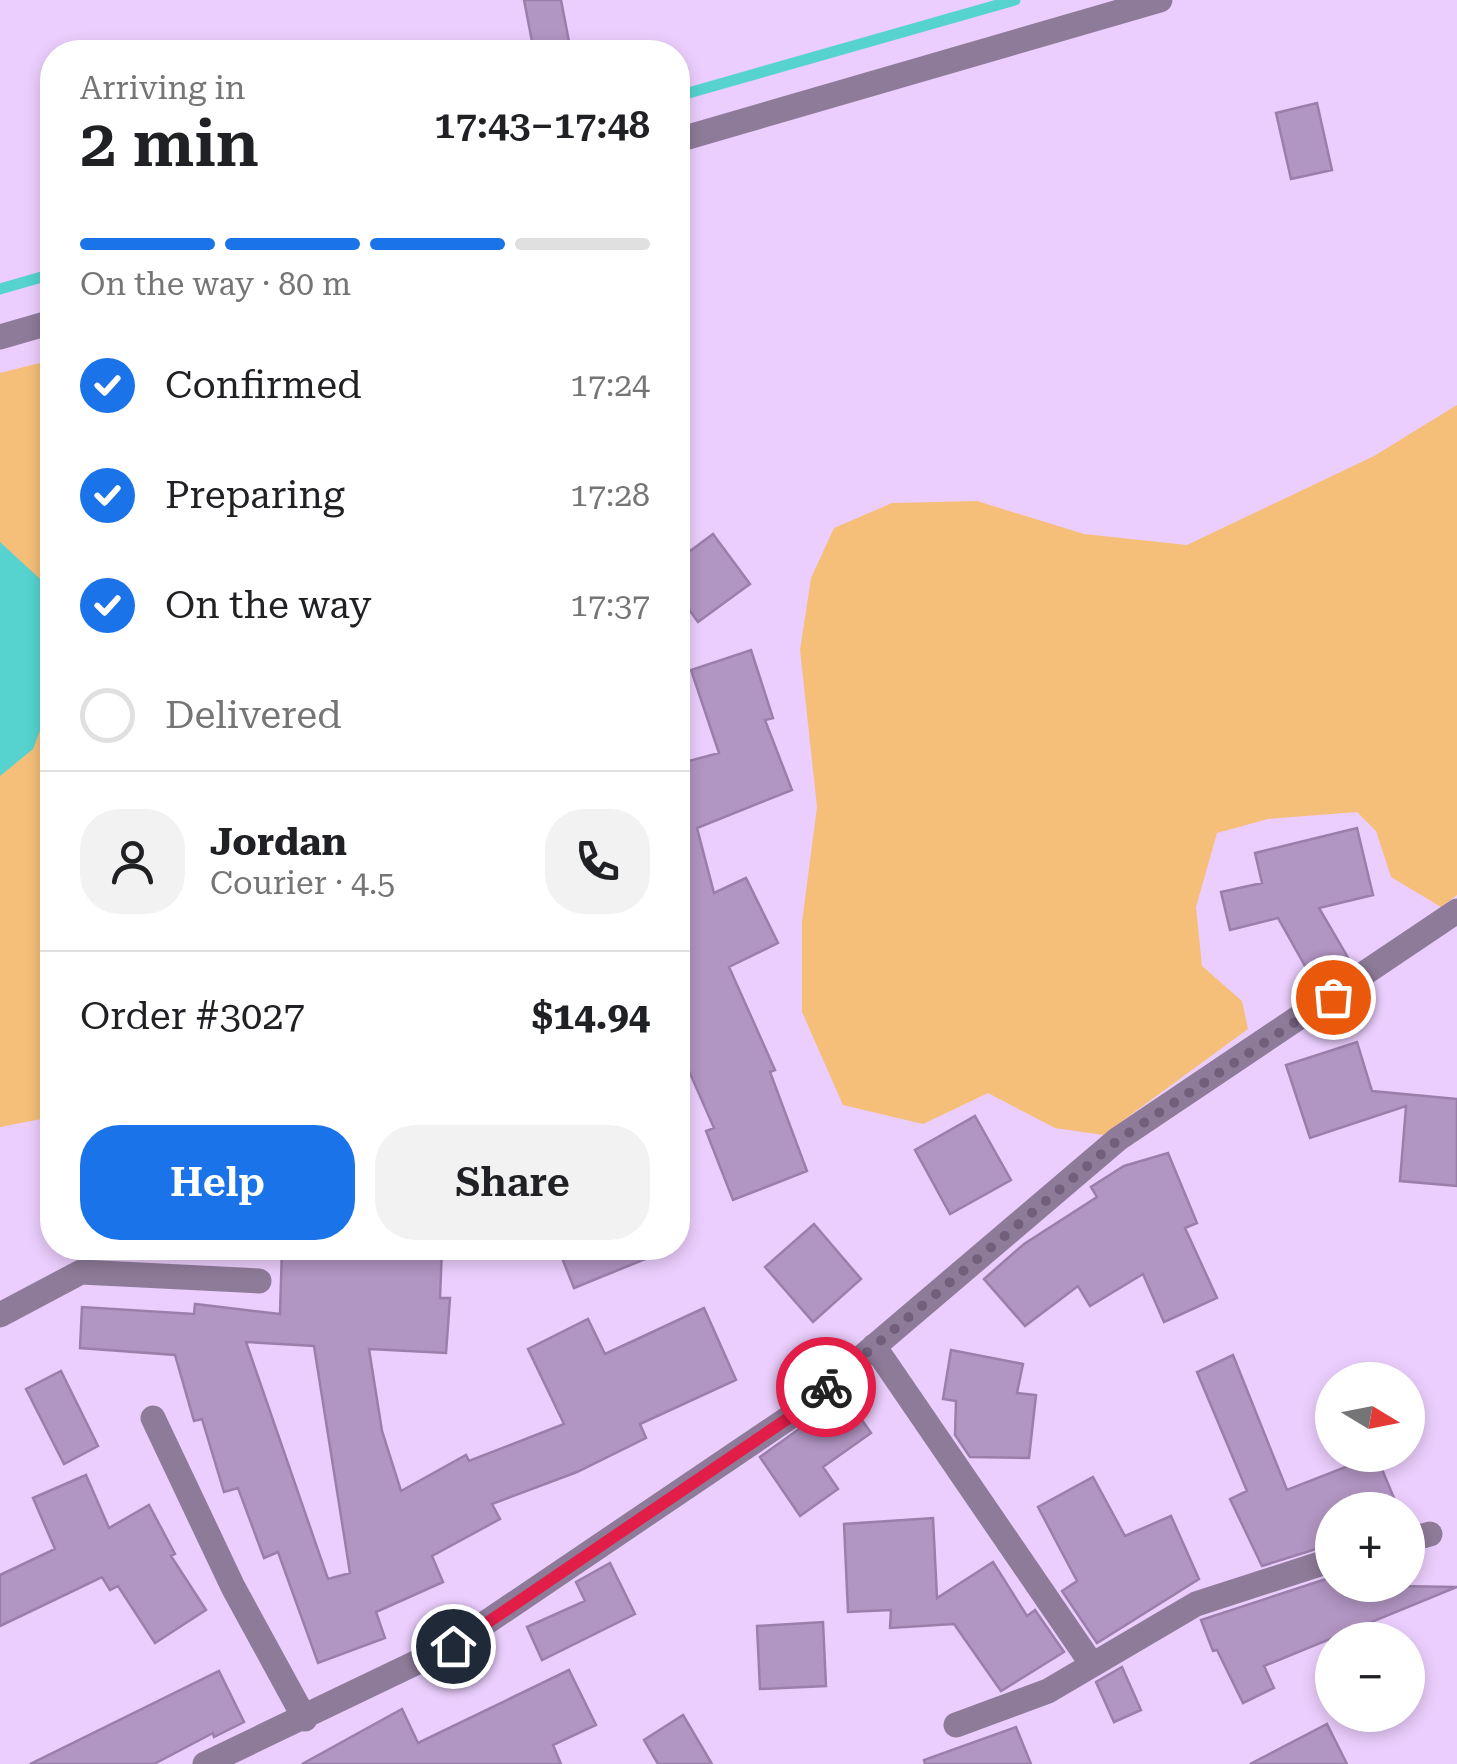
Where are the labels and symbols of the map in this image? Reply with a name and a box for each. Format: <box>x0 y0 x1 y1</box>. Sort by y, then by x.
pin <box>1291 955 1376 1040</box>
courier <box>776 1337 876 1437</box>
north arrow <box>1315 1362 1425 1472</box>
pin <box>411 1604 496 1689</box>

